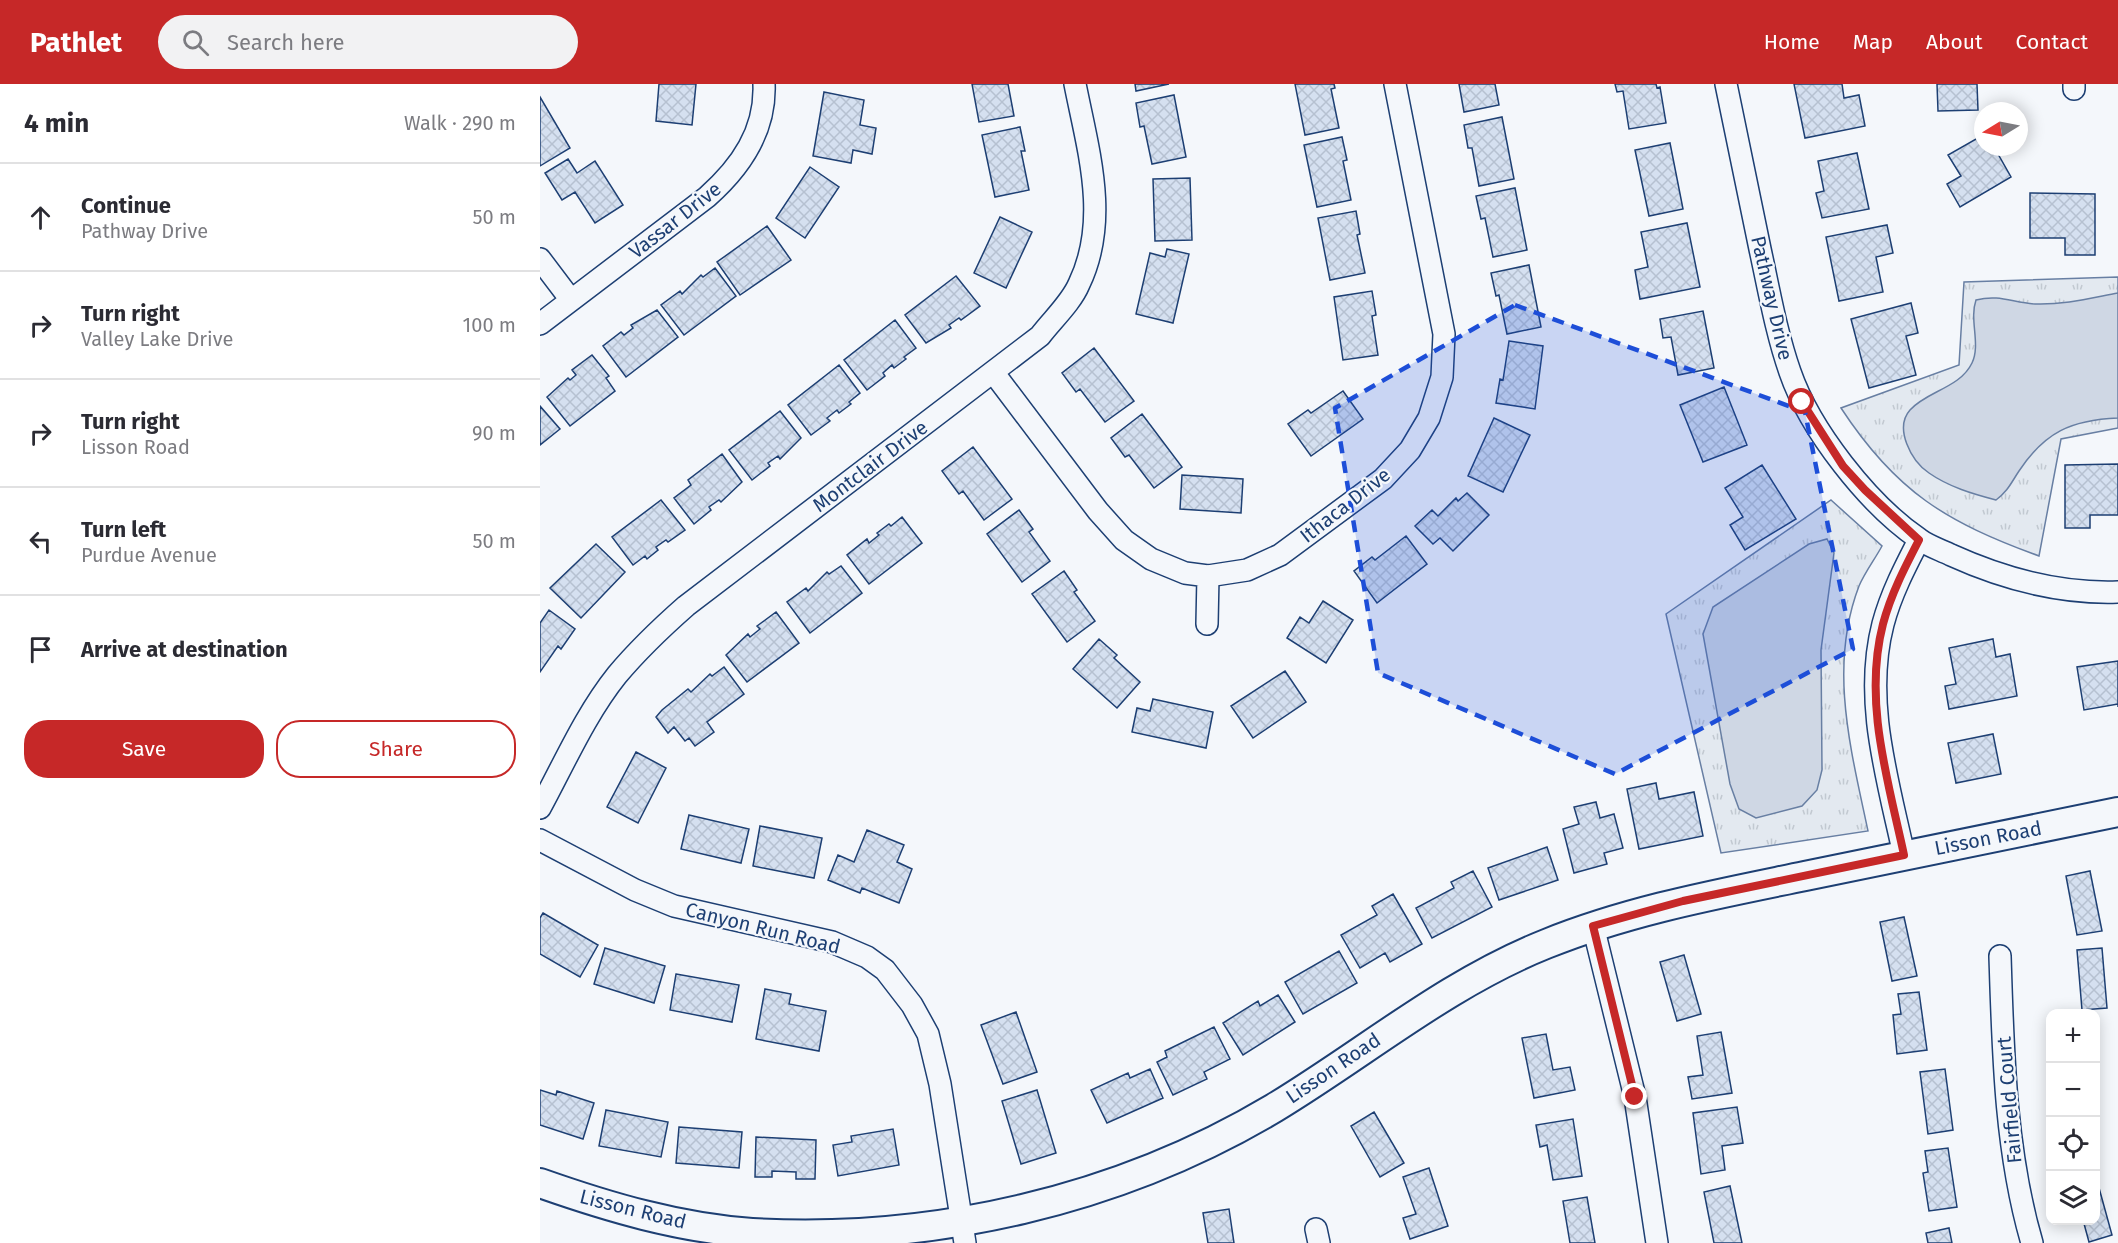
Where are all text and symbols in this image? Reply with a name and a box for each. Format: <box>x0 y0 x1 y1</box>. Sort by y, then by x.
search box <box>158 15 578 69</box>
text: Pathlet <box>30 26 122 59</box>
icon: search <box>179 26 212 59</box>
text: Search here <box>227 29 345 56</box>
text: Home <box>1764 29 1820 55</box>
text: Map <box>1853 29 1893 55</box>
text: About <box>1926 29 1983 55</box>
text: Contact <box>2016 29 2088 55</box>
north arrow <box>1974 102 2028 156</box>
text: 4 min <box>24 108 89 139</box>
text: Walk · 290 m <box>404 111 516 135</box>
street label: Vassar Drive <box>624 177 726 263</box>
text: Continue <box>81 192 171 219</box>
icon: ahead <box>24 201 57 234</box>
text: 50 m <box>472 205 516 229</box>
text: Pathway Drive <box>81 219 208 243</box>
street label: Pathway Drive <box>1746 233 1798 363</box>
text: Turn right <box>81 300 180 327</box>
icon: right <box>24 309 57 342</box>
text: 100 m <box>463 313 516 337</box>
text: Valley Lake Drive <box>81 327 233 351</box>
route start <box>1788 388 1814 414</box>
text: Turn right <box>81 408 180 435</box>
street label: Montclair Drive <box>808 415 932 517</box>
icon: right <box>24 417 57 450</box>
text: 90 m <box>472 421 516 445</box>
text: Lisson Road <box>81 435 190 459</box>
street label: Ithaca Drive <box>1295 462 1395 548</box>
text: Turn left <box>81 516 166 543</box>
icon: left <box>24 525 57 558</box>
text: 50 m <box>472 529 516 553</box>
text: Purdue Avenue <box>81 543 217 567</box>
icon: arrive <box>24 633 57 666</box>
text: Arrive at destination <box>81 636 288 663</box>
button: Save <box>24 720 264 778</box>
button: Share <box>276 720 516 778</box>
street label: Lisson Road <box>1932 816 2044 860</box>
street label: Canyon Run Road <box>683 897 843 959</box>
map controls <box>2046 1009 2100 1225</box>
button: + <box>2046 1009 2100 1063</box>
street label: Lisson Road <box>1281 1028 1385 1108</box>
street label: Fairfield Court <box>1991 1035 2027 1164</box>
button: − <box>2046 1063 2100 1117</box>
route end <box>1621 1083 1647 1109</box>
button: locate <box>2046 1117 2100 1171</box>
button: layers <box>2046 1171 2100 1225</box>
street label: Lisson Road <box>577 1184 689 1234</box>

